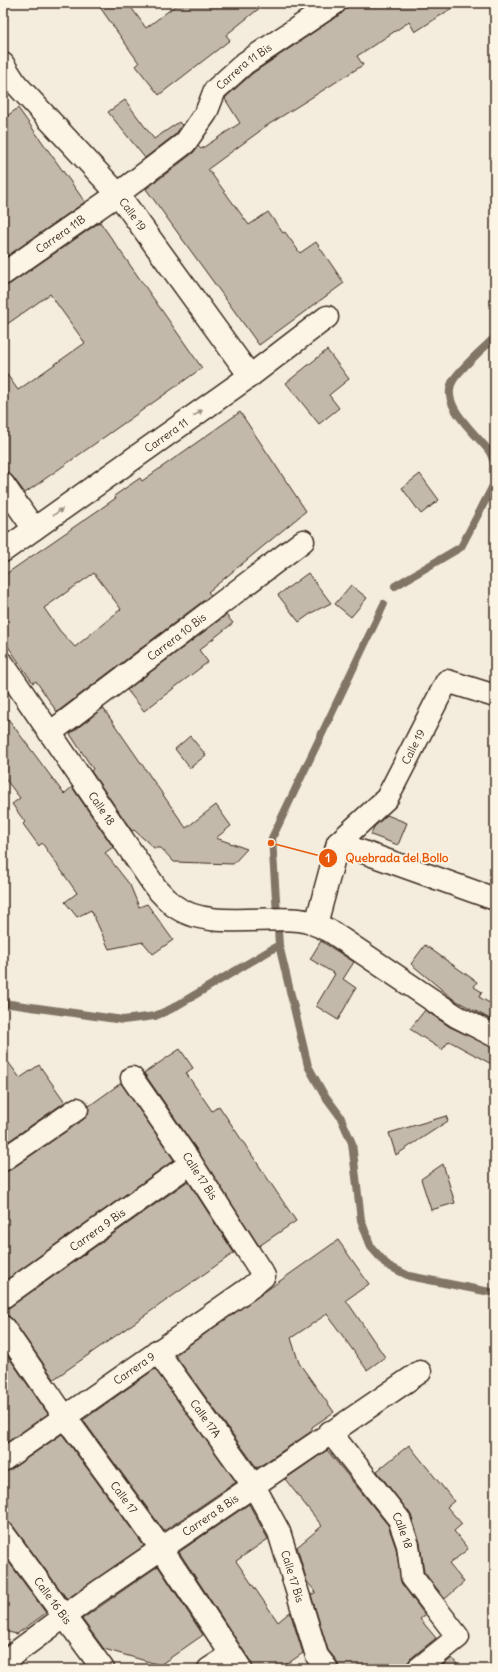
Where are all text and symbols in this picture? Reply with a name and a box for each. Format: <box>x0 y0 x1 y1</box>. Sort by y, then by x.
street label: Carrera 11 Bis <box>213 40 274 93</box>
street label: Calle 19 <box>116 195 149 234</box>
street label: Carrera 11B <box>33 212 88 256</box>
one-way arrow <box>193 409 203 417</box>
street label: Carrera 11 <box>142 415 191 456</box>
one-way arrow <box>52 508 63 516</box>
street label: Carrera 10 Bis <box>144 610 209 664</box>
street label: Calle 19 <box>398 727 428 767</box>
street label: Calle 18 <box>85 789 118 828</box>
callout: Quebrada del Bollo <box>318 846 457 870</box>
text: 1 <box>326 850 330 865</box>
text: Quebrada del Bollo <box>345 850 449 865</box>
street label: Calle 17 Bis <box>179 1150 221 1202</box>
street label: Carrera 9 Bis <box>67 1205 128 1254</box>
street label: Carrera 9 <box>111 1349 158 1388</box>
street label: Calle 17A <box>187 1397 224 1440</box>
street label: Calle 17 <box>107 1478 141 1517</box>
street label: Carrera 8 Bis <box>179 1491 241 1539</box>
street label: Calle 18 <box>389 1509 415 1549</box>
street label: Calle 17 Bis <box>278 1548 307 1604</box>
street label: Calle 16 Bis <box>31 1574 75 1627</box>

